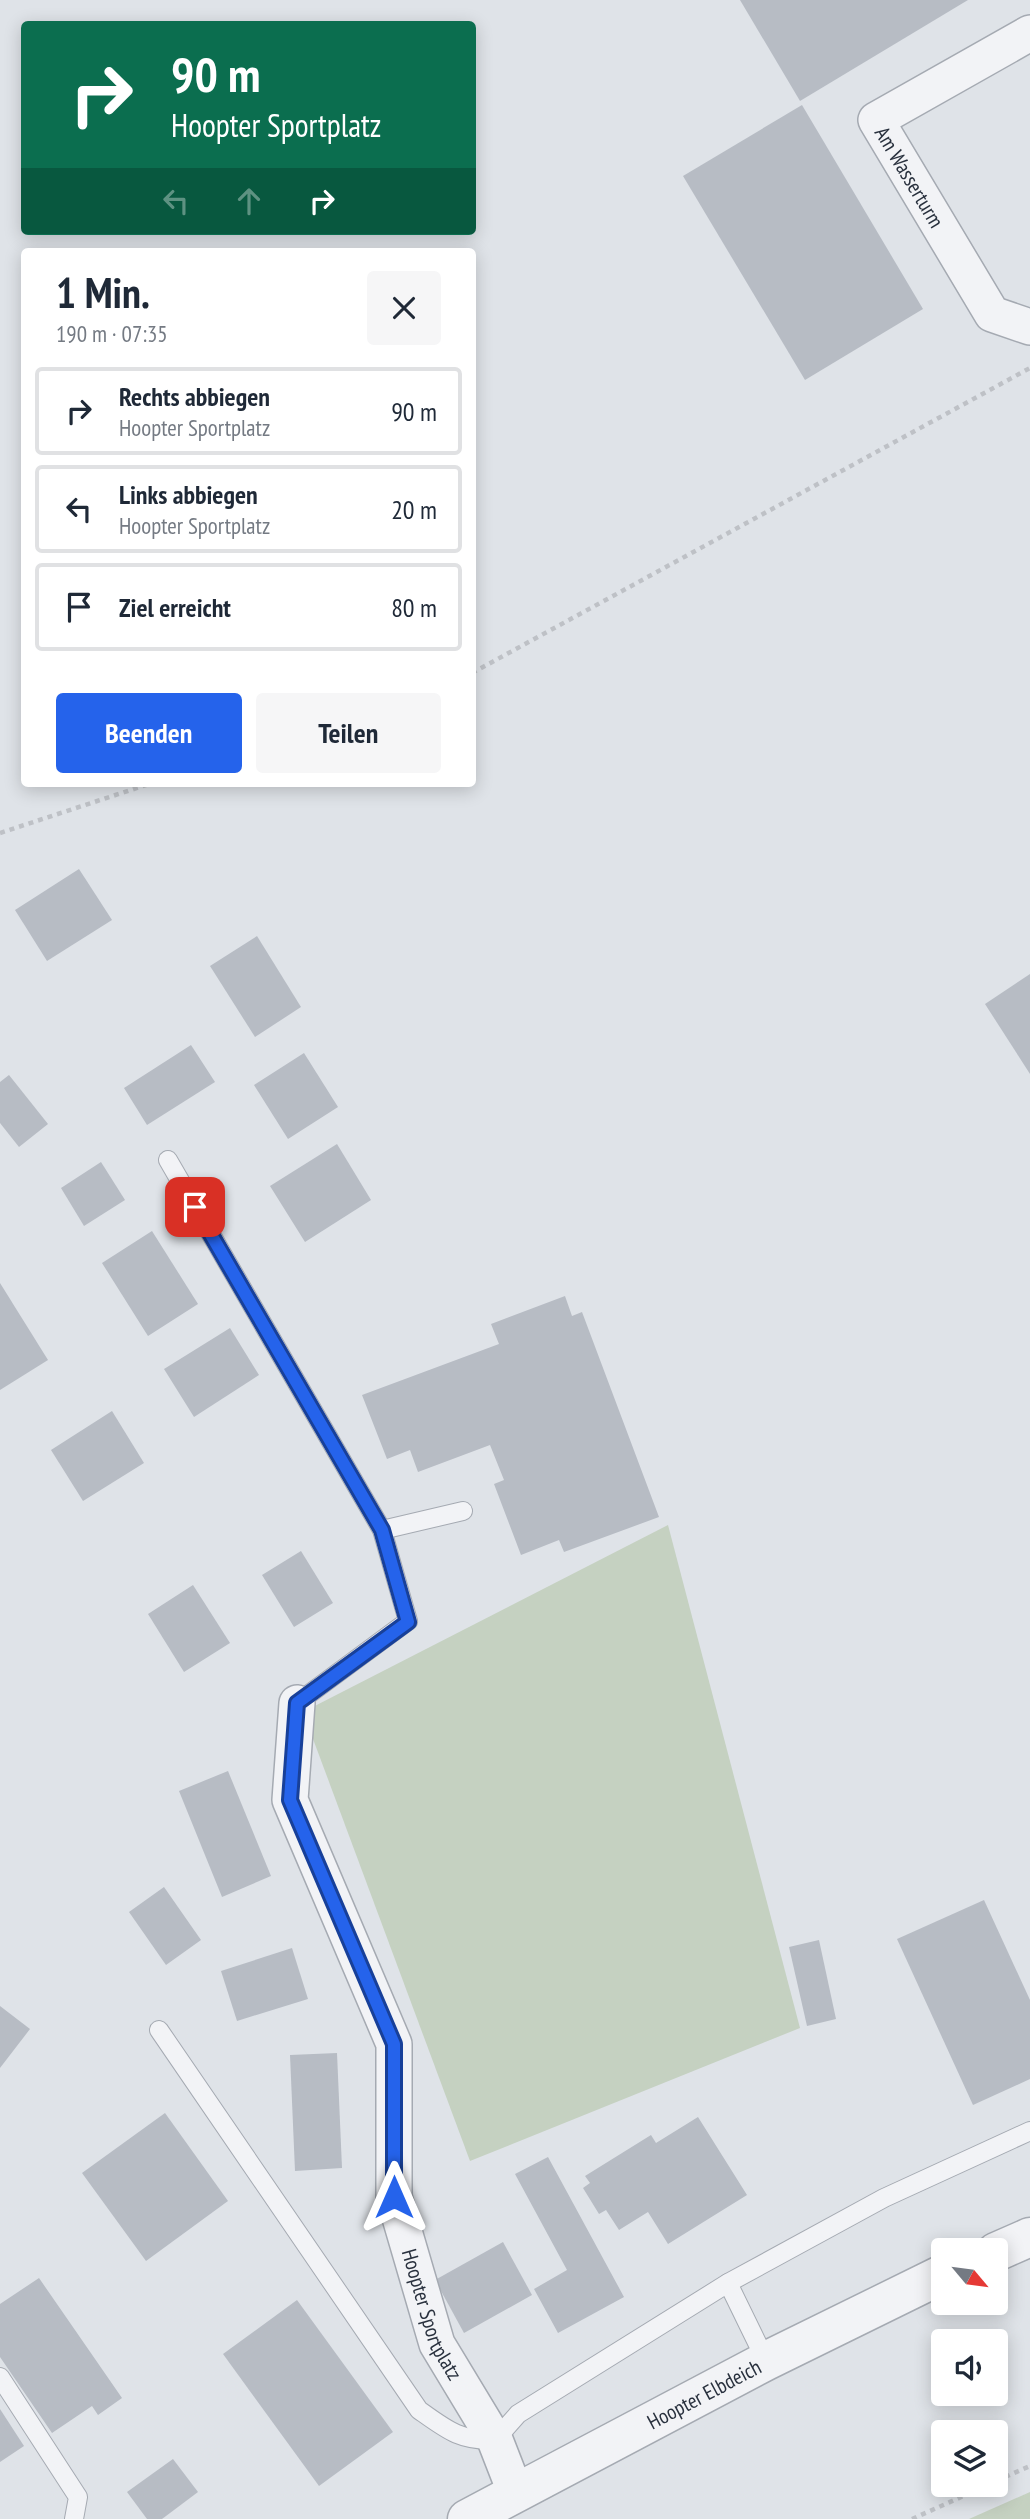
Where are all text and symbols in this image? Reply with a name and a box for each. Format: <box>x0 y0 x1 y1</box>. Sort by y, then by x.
text: 90 m <box>171 42 260 106</box>
icon: right <box>56 49 147 140</box>
text: Hoopter Sportplatz <box>171 104 381 146</box>
street label: Am Wasserturm <box>869 121 951 232</box>
icon: left <box>157 182 195 220</box>
icon: ahead <box>230 182 268 220</box>
icon: right <box>303 182 341 220</box>
text: 1 Min. <box>56 265 150 320</box>
button: close <box>367 271 441 345</box>
text: 190 m · 07:35 <box>56 319 168 348</box>
text: Rechts abbiegen <box>119 380 270 413</box>
icon: right <box>60 392 98 430</box>
text: 90 m <box>391 395 437 428</box>
text: Hoopter Sportplatz <box>119 413 270 442</box>
text: Links abbiegen <box>119 478 258 511</box>
icon: left <box>60 490 98 528</box>
text: 20 m <box>391 493 437 526</box>
text: Hoopter Sportplatz <box>119 511 270 540</box>
icon: arrive <box>60 588 98 626</box>
text: Ziel erreicht <box>119 591 231 624</box>
text: 80 m <box>391 591 437 624</box>
button: Beenden <box>56 693 242 773</box>
button: Teilen <box>256 693 441 773</box>
pin <box>165 1177 225 1237</box>
icon: arrive <box>176 1188 214 1226</box>
position arrow <box>357 2160 431 2234</box>
north arrow <box>931 2238 1008 2315</box>
map controls <box>931 2238 1008 2497</box>
street label: Hoopter Sportplatz <box>396 2245 469 2385</box>
button: sound <box>931 2329 1008 2406</box>
street label: Hoopter Elbdeich <box>642 2353 766 2435</box>
button: layers <box>931 2420 1008 2497</box>

